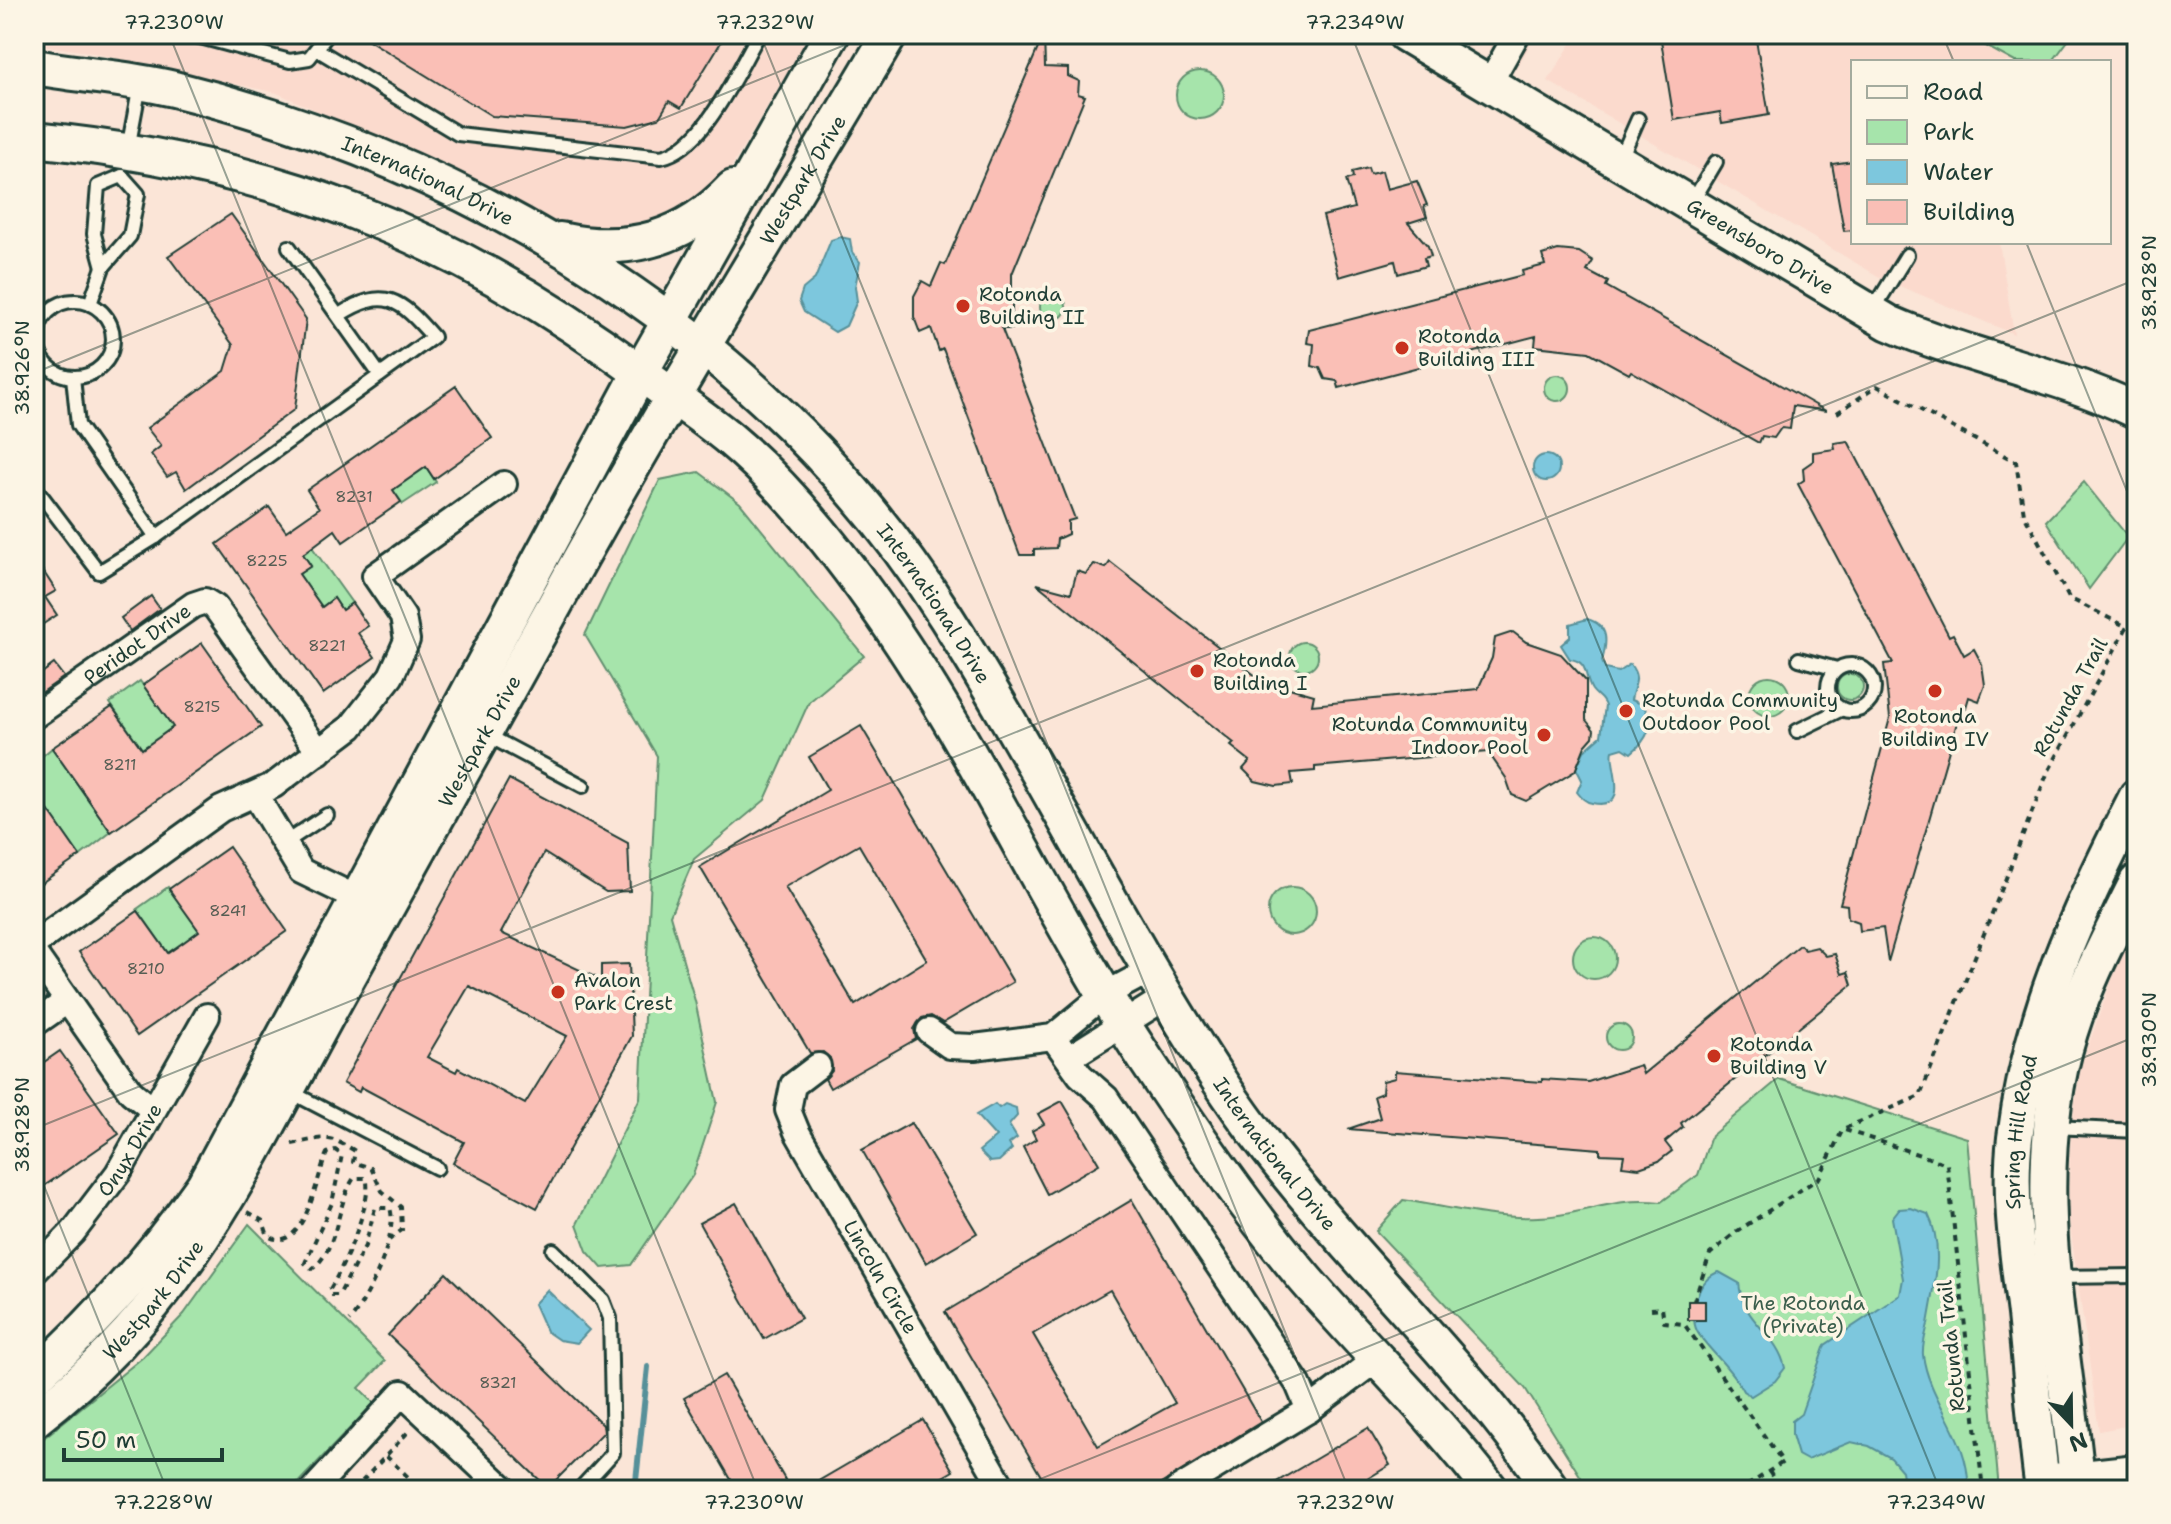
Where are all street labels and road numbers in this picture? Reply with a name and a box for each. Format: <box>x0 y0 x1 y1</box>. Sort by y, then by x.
street label: Westpark Drive <box>754 110 852 249</box>
street label: International Drive <box>338 130 519 231</box>
street label: Greensboro Drive <box>1682 192 1839 300</box>
street label: International Drive <box>871 518 997 688</box>
street label: Peridot Drive <box>79 597 196 690</box>
street label: Rotunda Trail <box>2027 633 2113 761</box>
street label: Westpark Drive <box>432 670 527 812</box>
street label: Spring Hill Road <box>2000 1052 2043 1210</box>
street label: International Drive <box>1207 1072 1342 1236</box>
street label: Onyx Drive <box>92 1099 168 1202</box>
street label: Lincoln Circle <box>838 1215 924 1339</box>
street label: Westpark Drive <box>97 1235 210 1365</box>
street label: Rotunda Trail <box>1931 1279 1971 1413</box>

